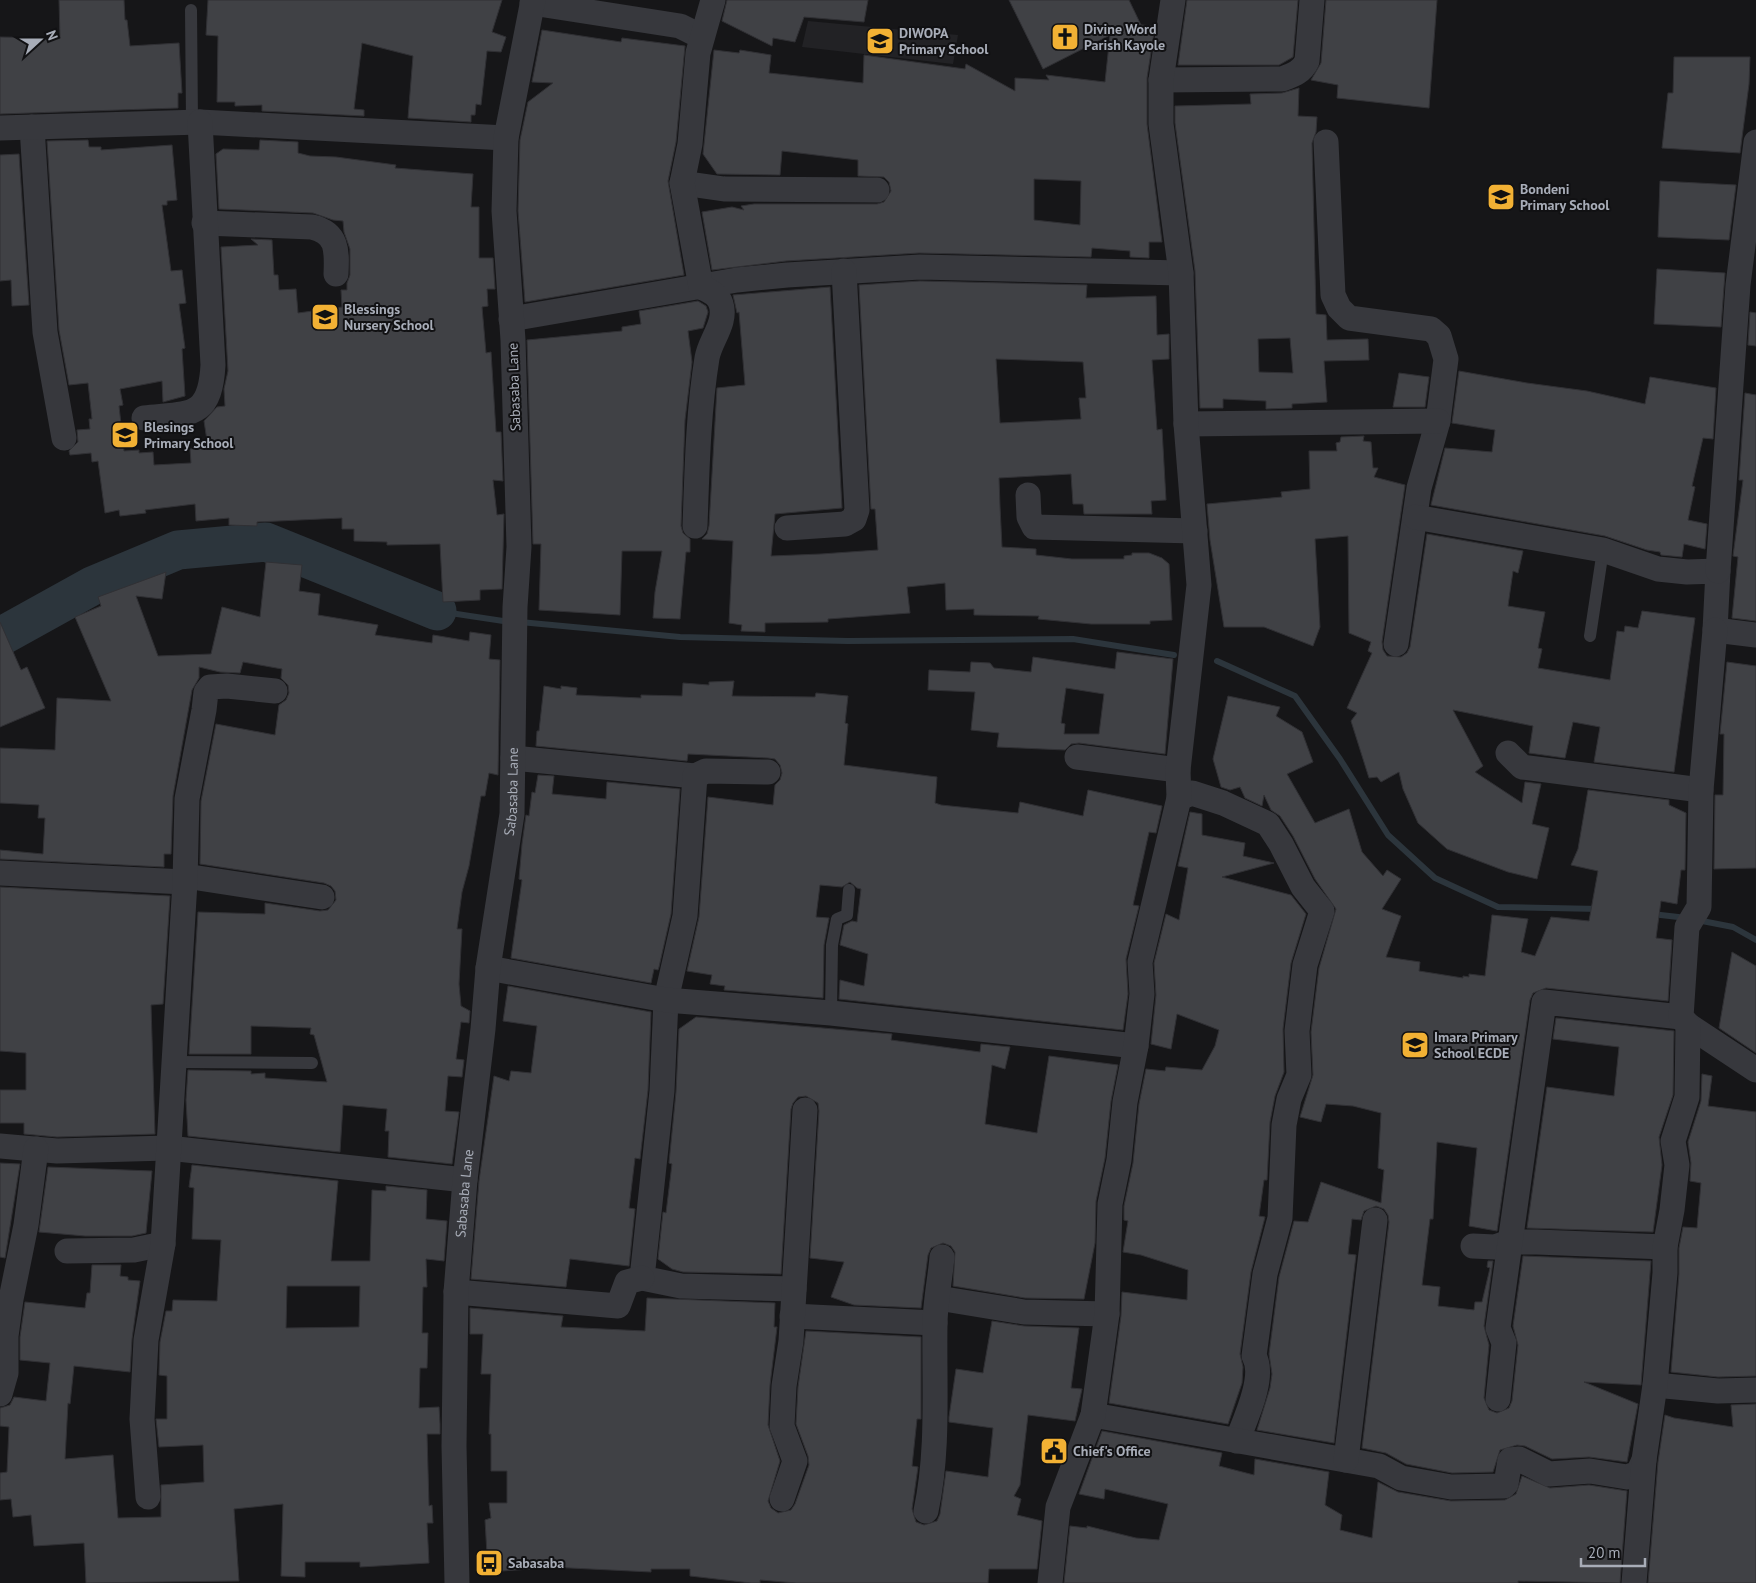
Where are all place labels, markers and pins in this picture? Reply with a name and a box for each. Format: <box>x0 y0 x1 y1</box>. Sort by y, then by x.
place label: Divine Word Parish Kayole <box>1084 20 1165 54</box>
church icon: Divine Word Parish Kayole <box>1050 22 1080 52</box>
place label: DIWOPA Primary School <box>899 24 989 58</box>
school or university icon: DIWOPA Primary School <box>865 26 895 56</box>
place label: Bondeni Primary School <box>1520 180 1610 214</box>
school or university icon: Bondeni Primary School <box>1486 182 1516 212</box>
place label: Blessings Nursery School <box>344 300 434 334</box>
school or university icon: Blessings Nursery School <box>310 302 340 332</box>
place label: Blesings Primary School <box>144 418 234 452</box>
school or university icon: Blesings Primary School <box>110 420 140 450</box>
place label: Imara Primary School ECDE <box>1434 1028 1518 1062</box>
school or university icon: Imara Primary School ECDE <box>1400 1030 1430 1060</box>
public building icon: Chief's Office <box>1039 1436 1069 1466</box>
place label: Chief's Office <box>1073 1442 1151 1460</box>
bus stop icon: Sabasaba <box>474 1548 504 1578</box>
place label: Sabasaba <box>508 1554 564 1572</box>

